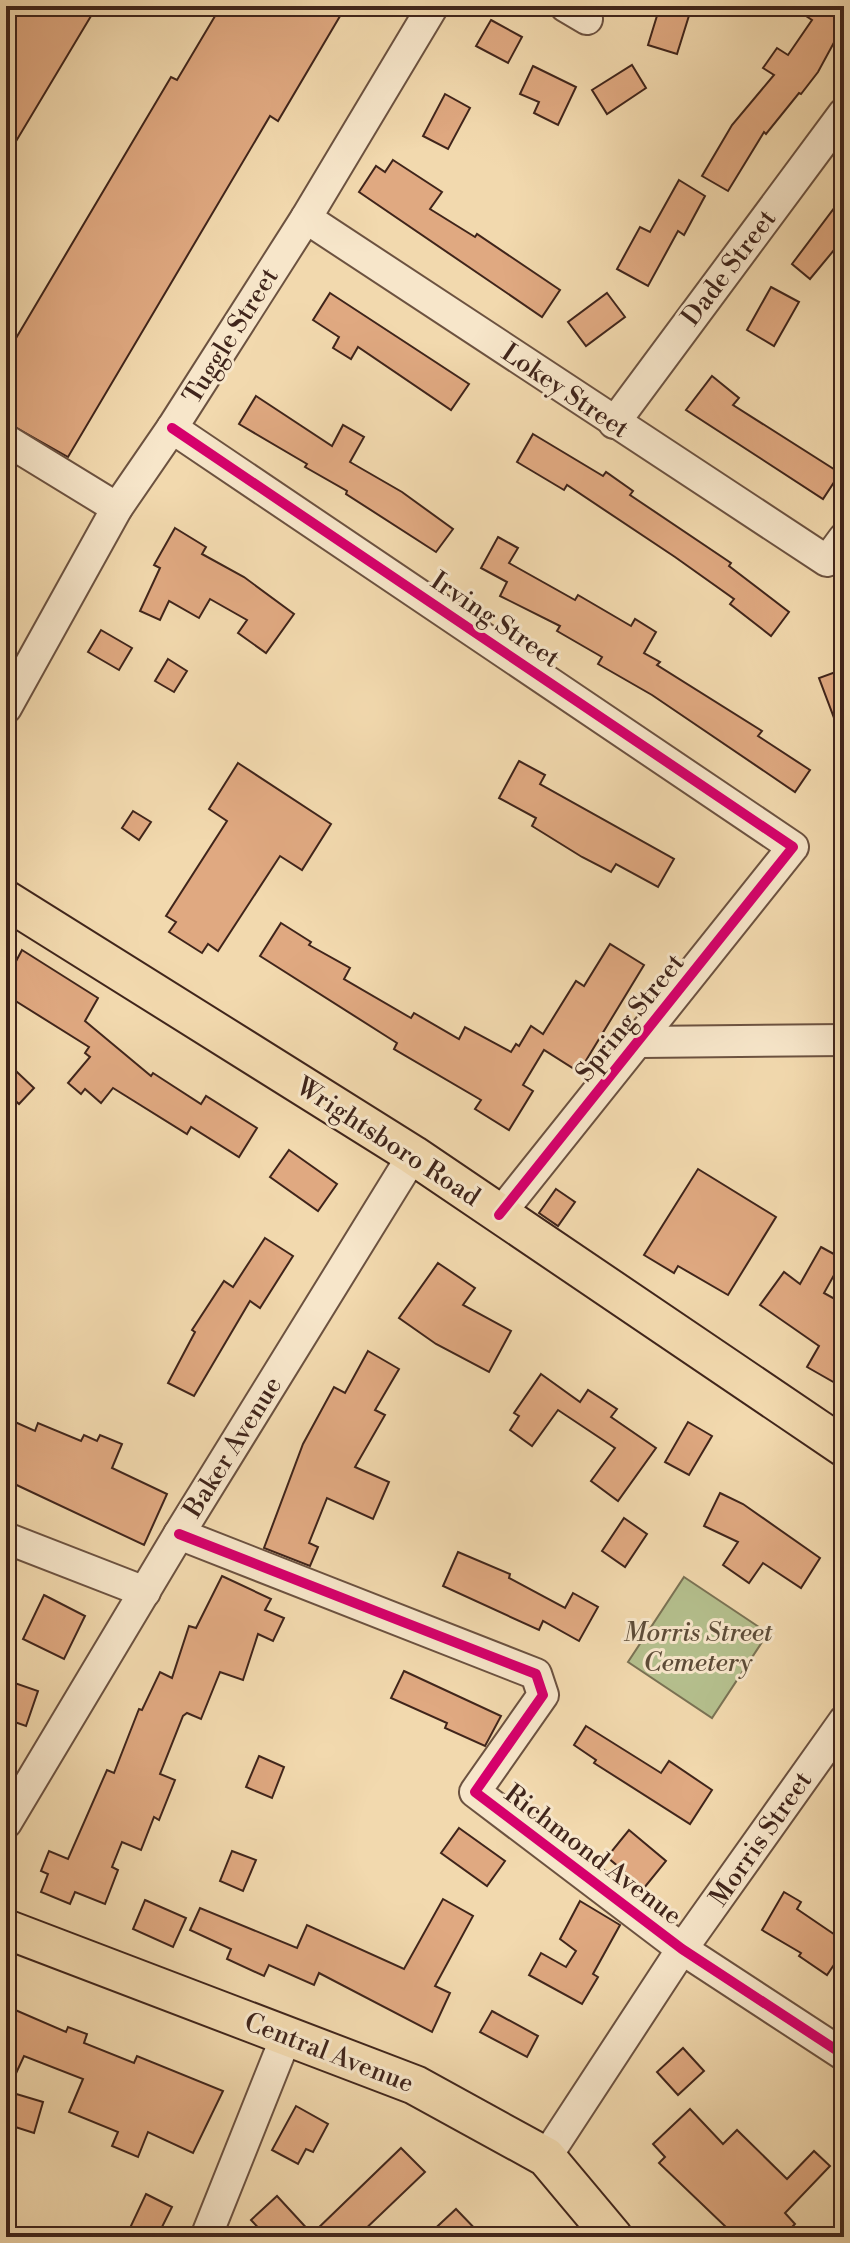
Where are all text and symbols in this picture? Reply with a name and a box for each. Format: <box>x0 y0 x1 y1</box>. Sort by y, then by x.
street label: Dade Street <box>675 204 783 332</box>
street label: Tuggle Street <box>176 262 286 410</box>
street label: Lokey Street <box>495 337 635 445</box>
street label: Irving Street <box>424 565 566 675</box>
street label: Spring Street <box>569 948 691 1088</box>
street label: Wrightsboro Road <box>289 1070 486 1214</box>
street label: Baker Avenue <box>176 1371 289 1524</box>
park label: Morris Street Cemetery <box>624 1617 773 1679</box>
street label: Morris Street <box>703 1766 819 1912</box>
street label: Richmond Avenue <box>498 1778 688 1932</box>
street label: Central Avenue <box>240 2006 418 2100</box>

